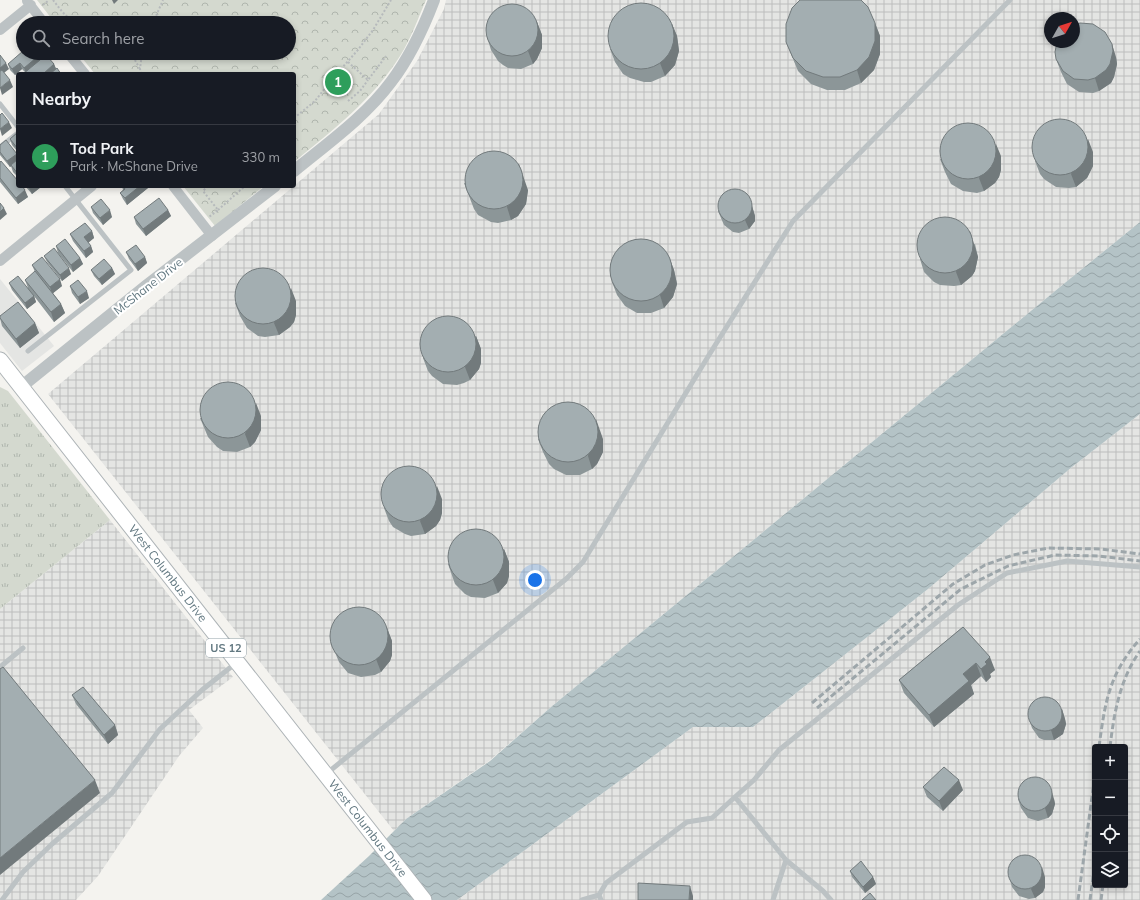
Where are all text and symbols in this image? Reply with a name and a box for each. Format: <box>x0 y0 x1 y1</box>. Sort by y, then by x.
north arrow <box>1044 12 1080 48</box>
search box <box>16 16 296 60</box>
icon: search <box>30 27 52 49</box>
text: Search here <box>62 29 144 48</box>
pin: 1 <box>325 67 351 97</box>
text: Nearby <box>32 88 91 109</box>
text: Tod Park <box>70 139 134 158</box>
text: 1 <box>41 149 49 165</box>
text: 330 m <box>242 149 280 165</box>
text: Park · McShane Drive <box>70 158 198 174</box>
street label: McShane Drive <box>110 254 186 318</box>
street label: West Columbus Drive <box>125 521 211 625</box>
your location <box>525 570 545 590</box>
road number: US 12 <box>206 639 246 657</box>
map controls <box>1092 744 1128 888</box>
button: + <box>1092 744 1128 780</box>
street label: West Columbus Drive <box>325 776 411 880</box>
button: − <box>1092 780 1128 816</box>
button: locate <box>1092 816 1128 852</box>
button: layers <box>1092 852 1128 888</box>

